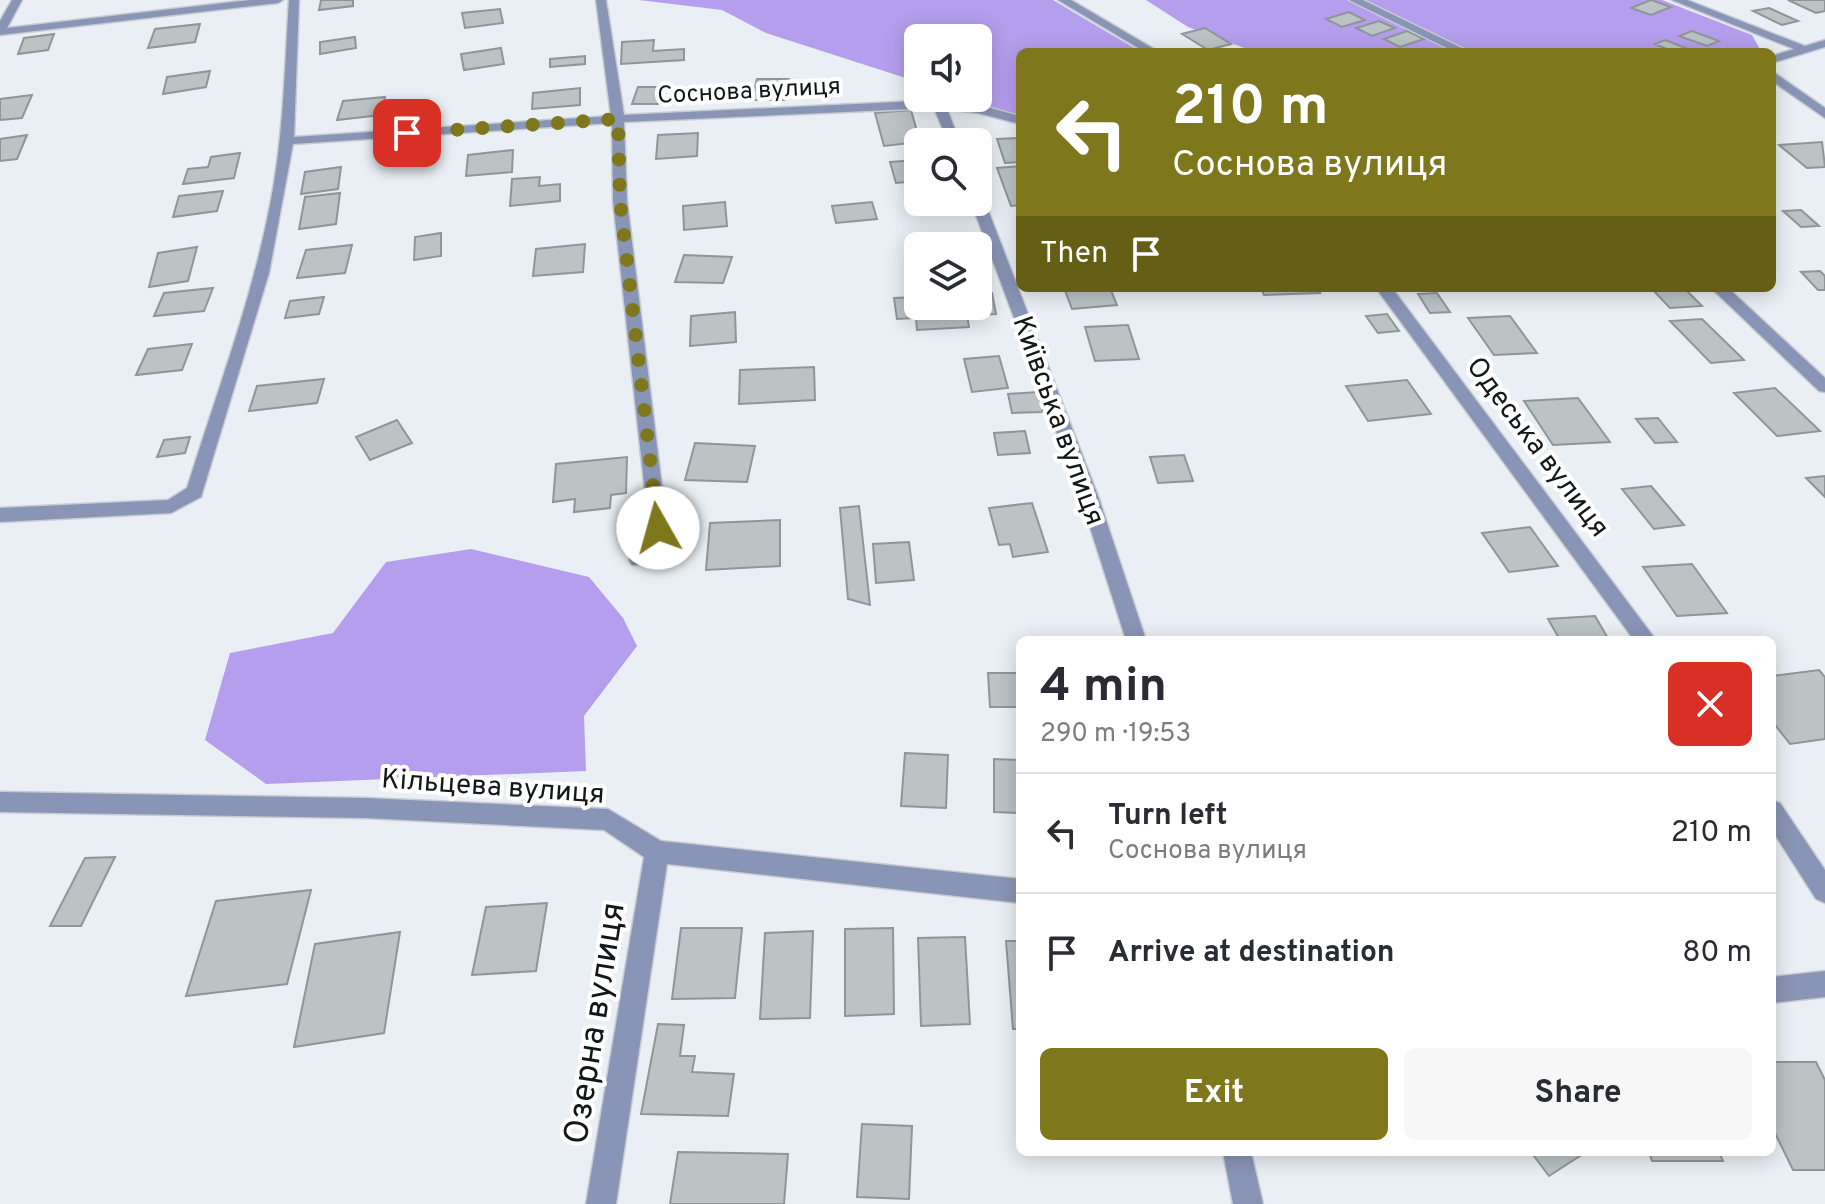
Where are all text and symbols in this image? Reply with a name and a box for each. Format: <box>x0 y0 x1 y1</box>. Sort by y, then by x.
map controls <box>904 24 992 320</box>
button: sound <box>904 24 992 112</box>
street label: Соснова вулиця <box>657 72 842 112</box>
text: 210 m <box>1172 74 1329 144</box>
icon: left <box>1040 80 1144 184</box>
pin <box>373 99 441 167</box>
icon: arrive <box>385 111 429 155</box>
button: search <box>904 128 992 216</box>
text: Соснова вулиця <box>1172 143 1447 189</box>
button: layers <box>904 232 992 320</box>
icon: arrive <box>1124 232 1168 276</box>
text: Then <box>1040 236 1108 273</box>
street label: Київська вулиця <box>1003 311 1112 531</box>
street label: Одеська вулиця <box>1457 350 1616 545</box>
position arrow <box>616 486 700 570</box>
text: 4 min <box>1040 658 1167 718</box>
button: close <box>1668 662 1752 746</box>
text: 290 m · 19:53 <box>1040 718 1191 751</box>
street label: Кільцева вулиця <box>380 762 606 814</box>
text: Turn left <box>1108 798 1228 835</box>
icon: left <box>1040 811 1084 855</box>
text: 210 m <box>1671 815 1752 852</box>
text: Соснова вулиця <box>1108 835 1307 868</box>
street label: Озерна вулиця <box>556 900 637 1148</box>
icon: arrive <box>1040 931 1084 975</box>
text: Arrive at destination <box>1108 935 1394 972</box>
text: 80 m <box>1682 935 1752 972</box>
button: Exit <box>1040 1048 1388 1140</box>
button: Share <box>1404 1048 1752 1140</box>

